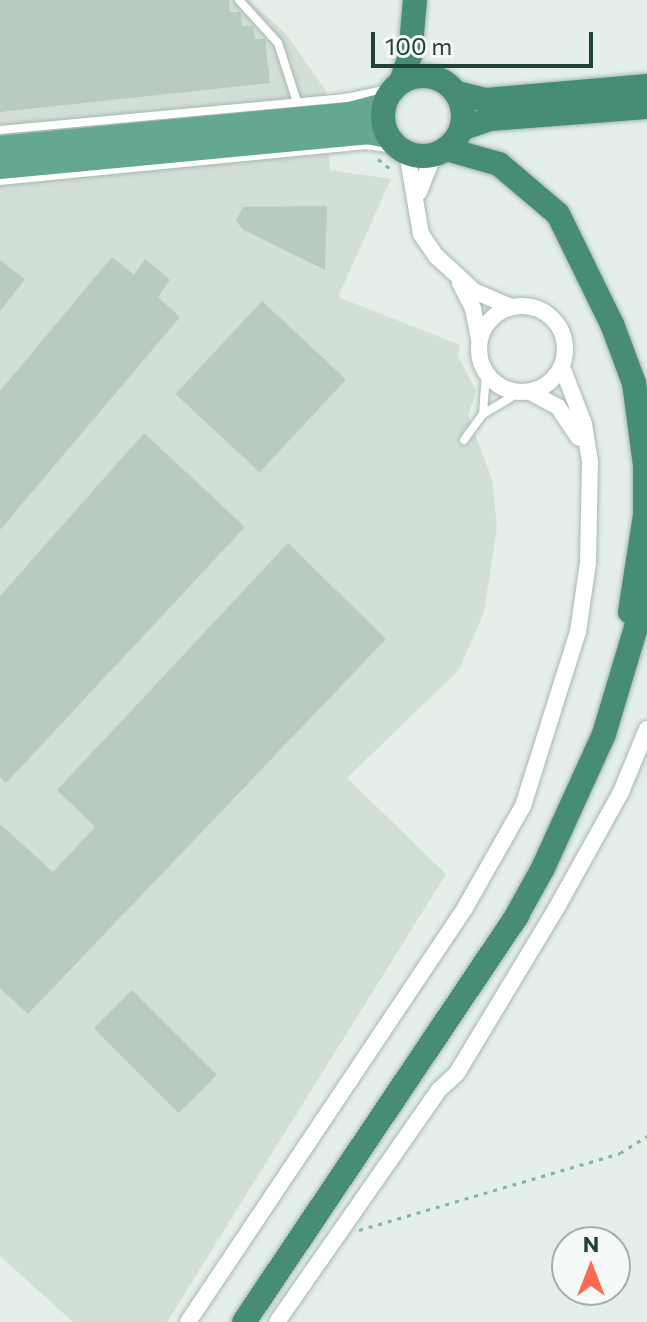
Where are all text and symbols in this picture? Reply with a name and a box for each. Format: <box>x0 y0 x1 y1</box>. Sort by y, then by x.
scale bar <box>375 16 597 66</box>
text: 100 m <box>385 31 452 60</box>
north arrow <box>551 1226 631 1306</box>
text: N <box>583 1230 599 1257</box>

